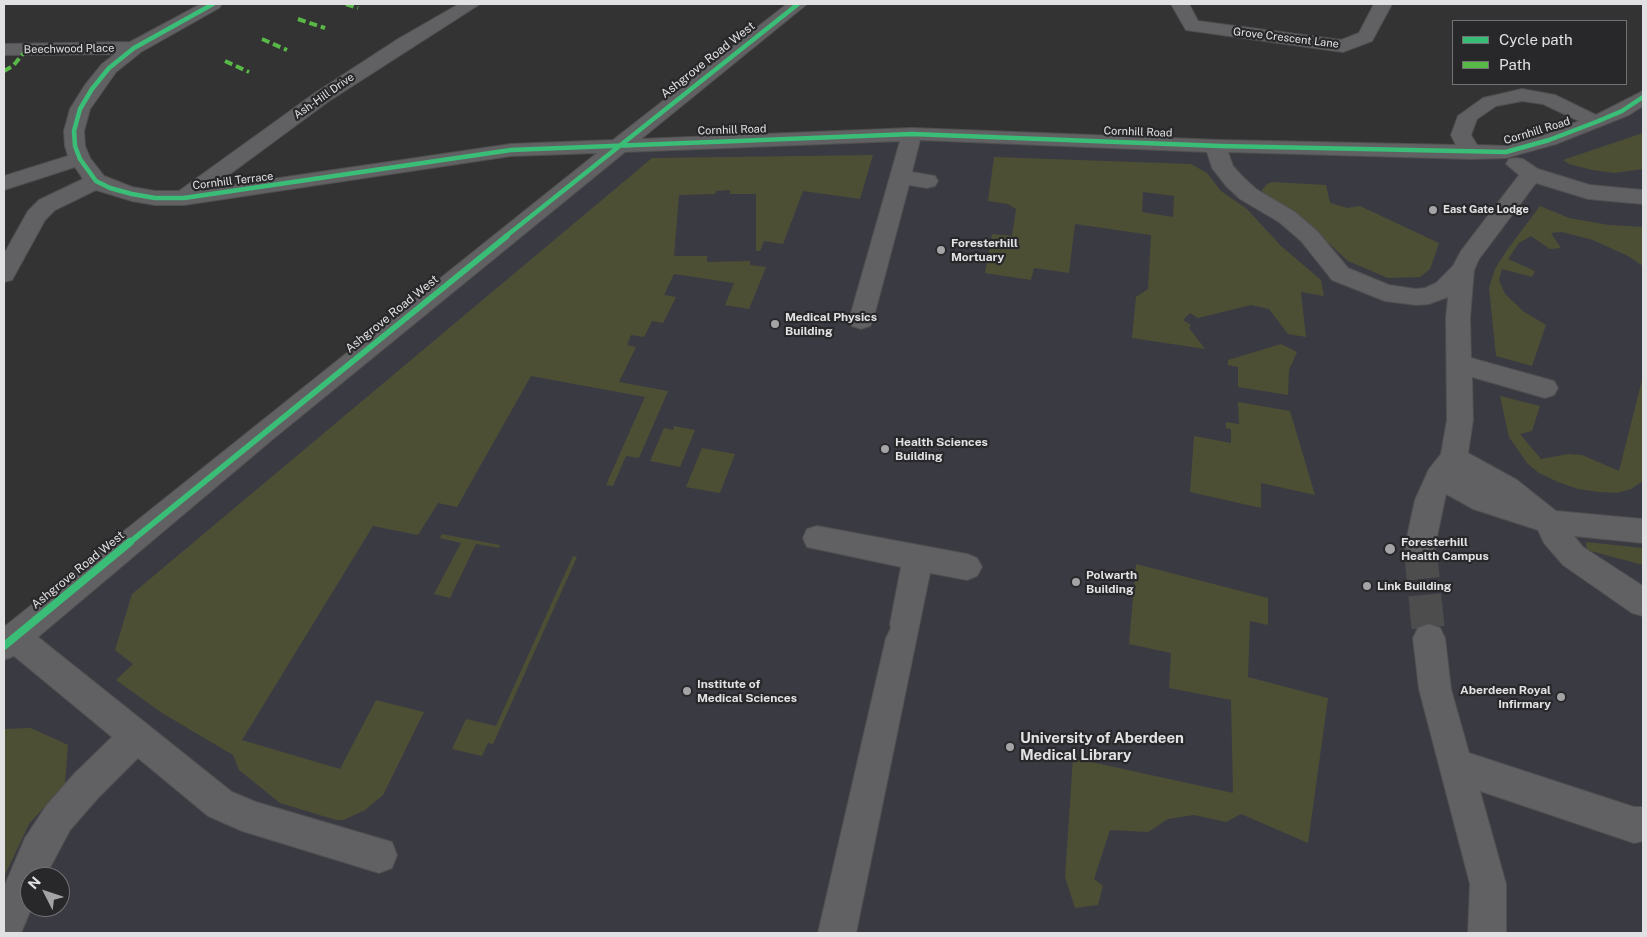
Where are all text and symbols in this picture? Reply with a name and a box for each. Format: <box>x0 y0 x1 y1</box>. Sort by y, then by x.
street label: Ashgrove Road West <box>658 19 758 101</box>
legend <box>1452 20 1627 85</box>
street label: Grove Crescent Lane <box>1232 25 1340 51</box>
text: Cycle path <box>1499 31 1573 48</box>
street label: Beechwood Place <box>24 42 114 56</box>
text: Path <box>1499 56 1531 73</box>
street label: Ash-Hill Drive <box>291 70 357 122</box>
street label: Cornhill Road <box>1502 115 1572 147</box>
street label: Cornhill Road <box>697 122 767 138</box>
street label: Cornhill Road <box>1103 124 1173 140</box>
street label: Cornhill Terrace <box>192 169 274 193</box>
place label: East Gate Lodge <box>1443 203 1529 217</box>
marker: East Gate Lodge <box>1427 204 1439 216</box>
place label: Foresterhill Mortuary <box>951 236 1018 264</box>
marker: Foresterhill Mortuary <box>935 244 947 256</box>
street label: Ashgrove Road West <box>343 272 441 356</box>
place label: Medical Physics Building <box>785 310 877 338</box>
marker: Medical Physics Building <box>769 318 781 330</box>
place label: Health Sciences Building <box>895 435 988 463</box>
marker: Health Sciences Building <box>879 443 891 455</box>
street label: Ashgrove Road West <box>29 528 127 612</box>
place label: Foresterhill Health Campus <box>1401 535 1489 563</box>
marker: Foresterhill Health Campus <box>1383 542 1397 556</box>
place label: Polwarth Building <box>1086 568 1137 596</box>
marker: Polwarth Building <box>1070 576 1082 588</box>
place label: Link Building <box>1377 579 1451 593</box>
marker: Link Building <box>1361 580 1373 592</box>
place label: Institute of Medical Sciences <box>697 677 797 705</box>
place label: Aberdeen Royal Infirmary <box>1460 683 1551 711</box>
marker: Institute of Medical Sciences <box>681 685 693 697</box>
marker: Aberdeen Royal Infirmary <box>1555 691 1567 703</box>
place label: University of Aberdeen Medical Library <box>1020 729 1184 764</box>
marker: University of Aberdeen Medical Library <box>1004 741 1016 753</box>
north arrow <box>20 867 70 917</box>
text: N <box>25 873 44 892</box>

